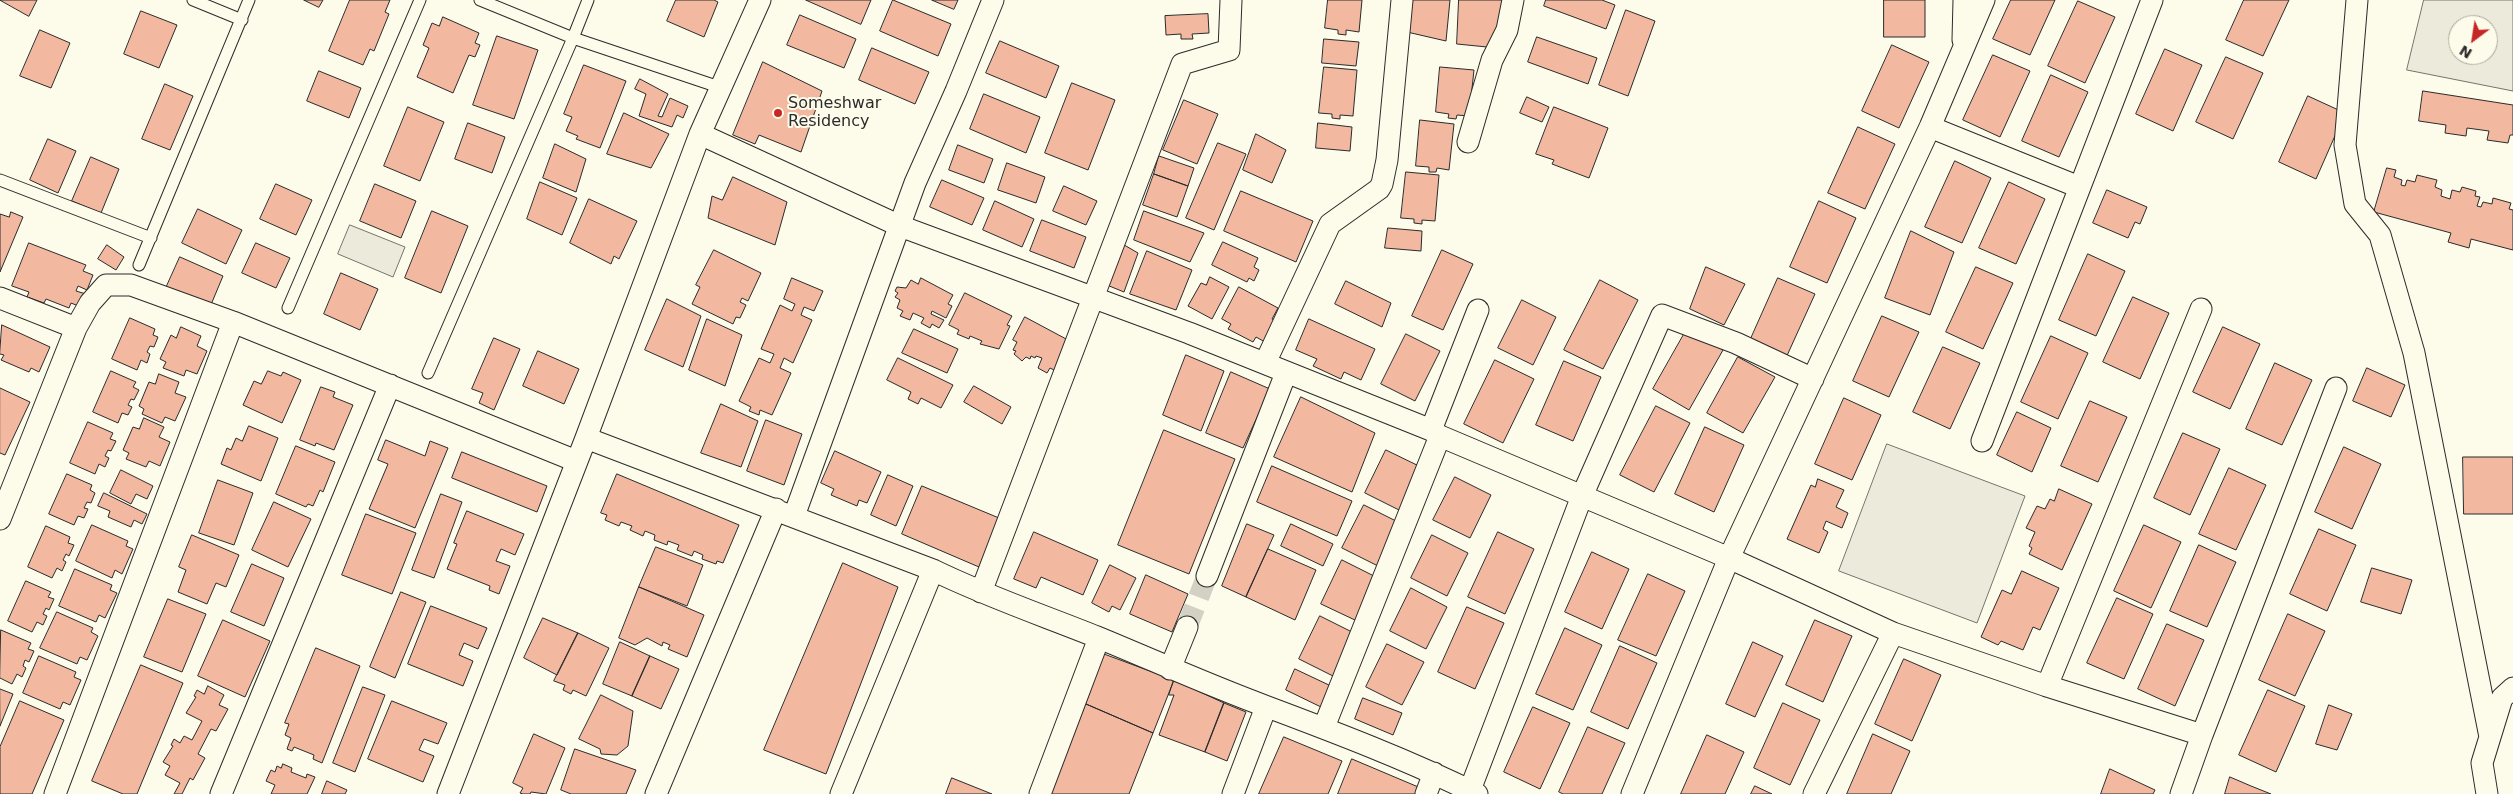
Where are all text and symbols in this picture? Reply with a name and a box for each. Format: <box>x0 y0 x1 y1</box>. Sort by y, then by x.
north arrow <box>2448 15 2498 65</box>
text: N <box>2457 42 2475 62</box>
place label: Someshwar Residency <box>788 94 881 132</box>
marker: Someshwar Residency <box>772 107 784 119</box>

